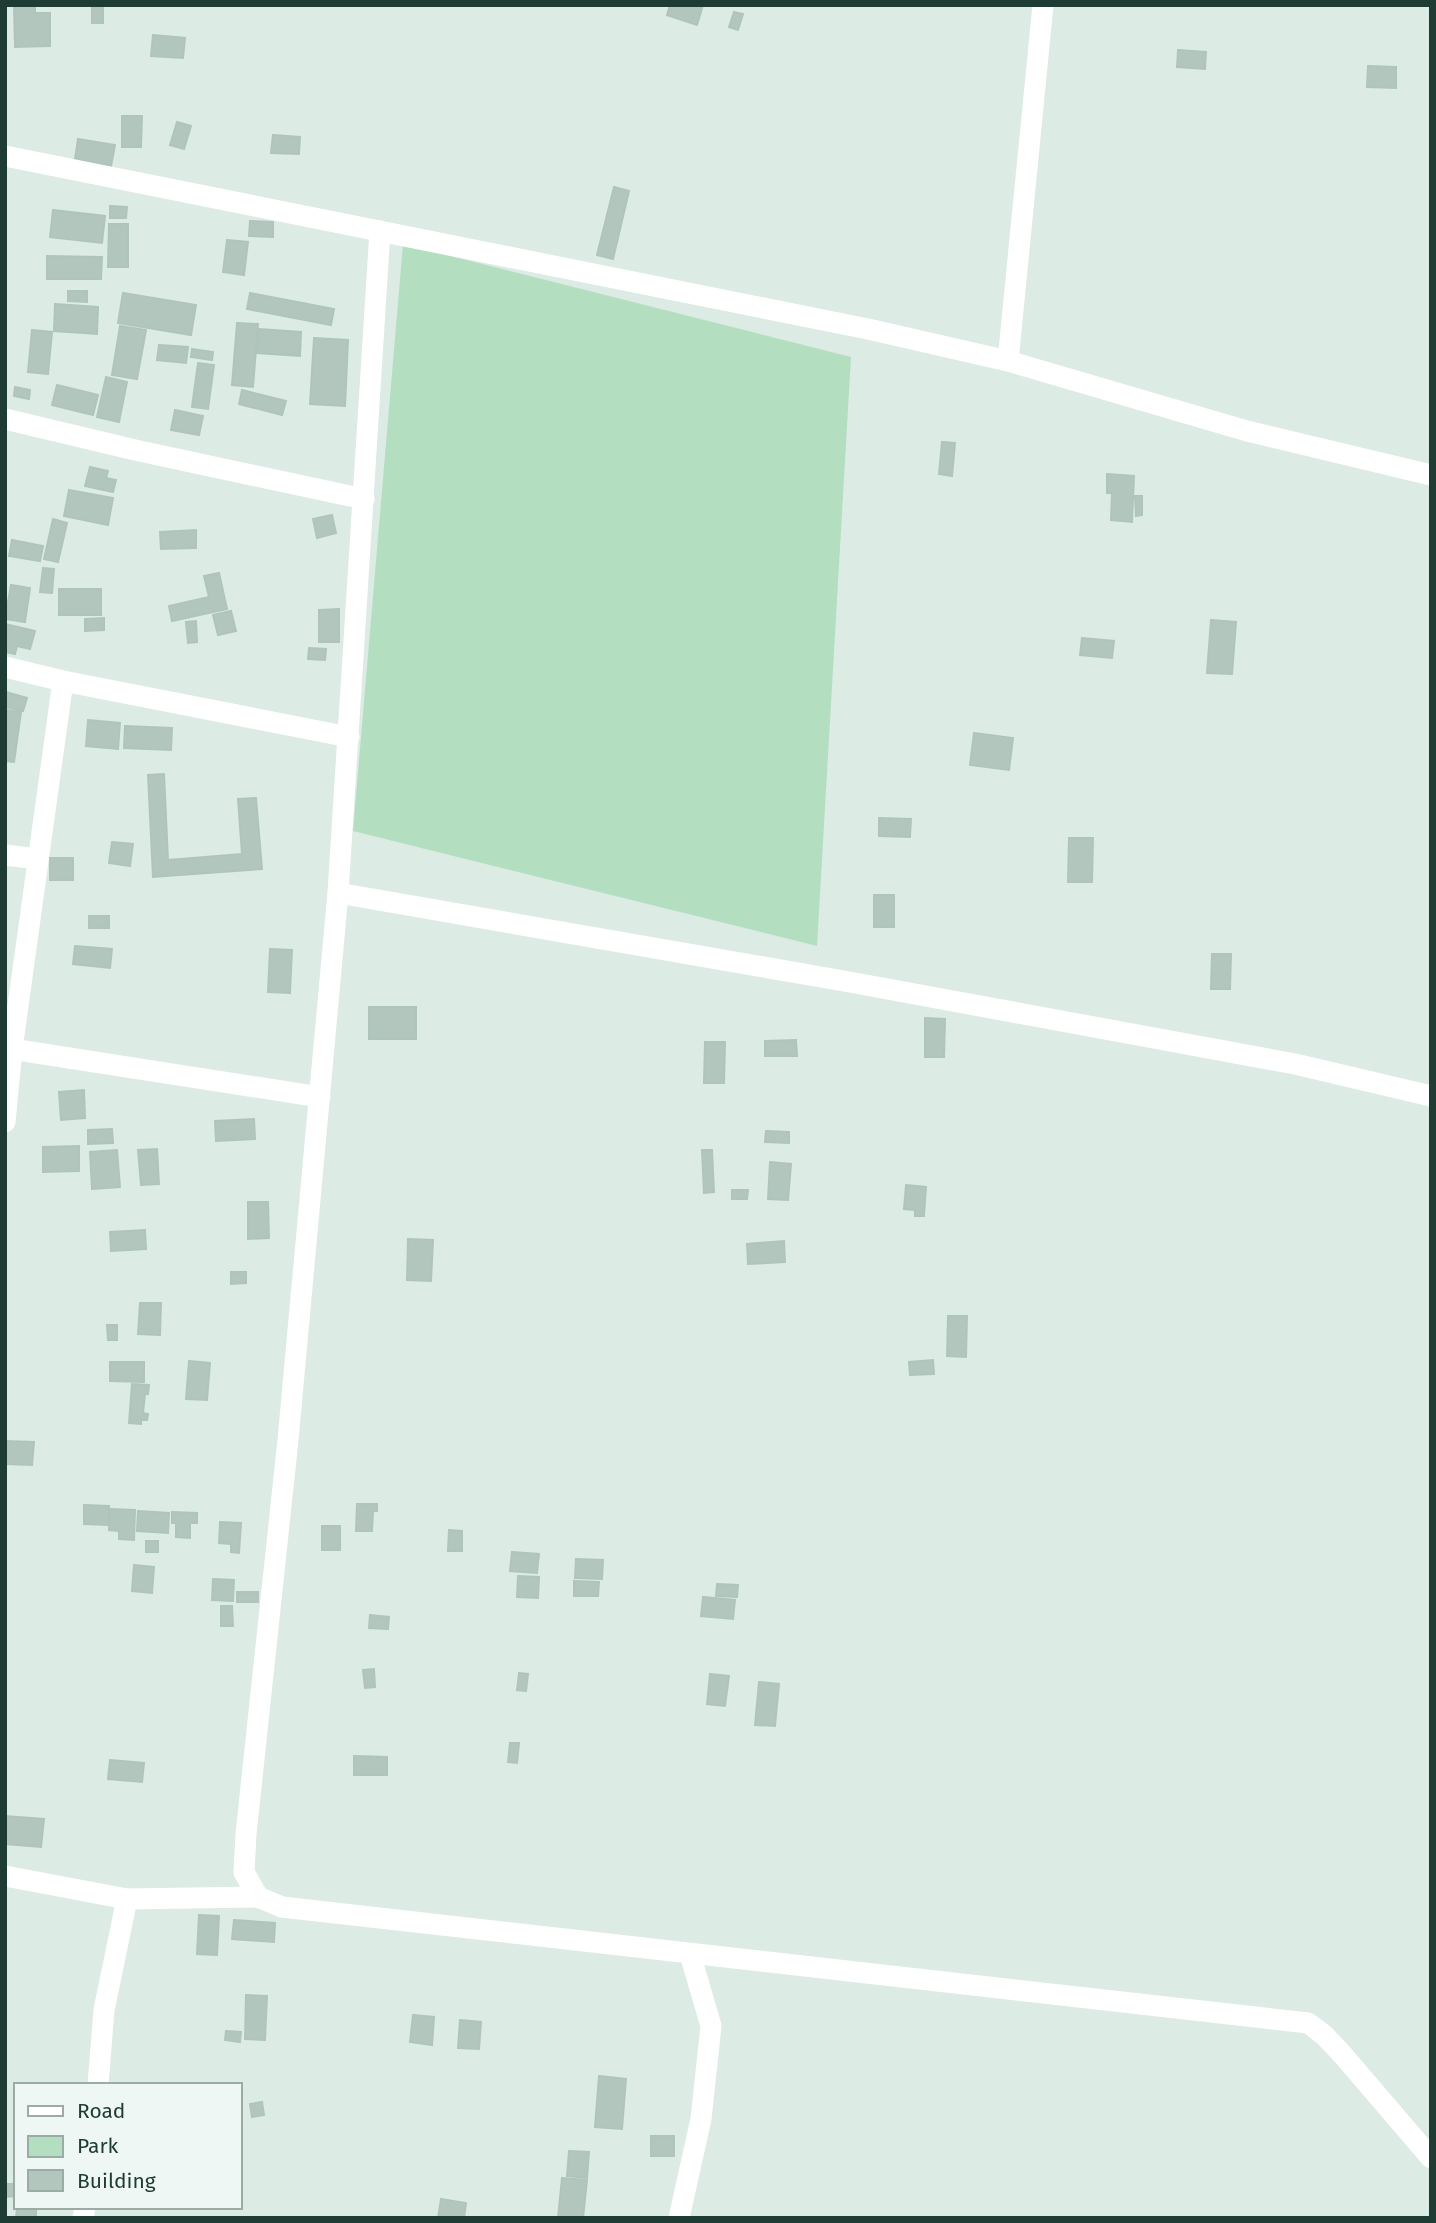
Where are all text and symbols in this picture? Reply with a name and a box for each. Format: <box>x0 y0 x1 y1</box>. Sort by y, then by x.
legend <box>14 2083 242 2209</box>
text: Road <box>77 2098 125 2124</box>
text: Park <box>77 2133 119 2159</box>
text: Building <box>77 2168 156 2194</box>

